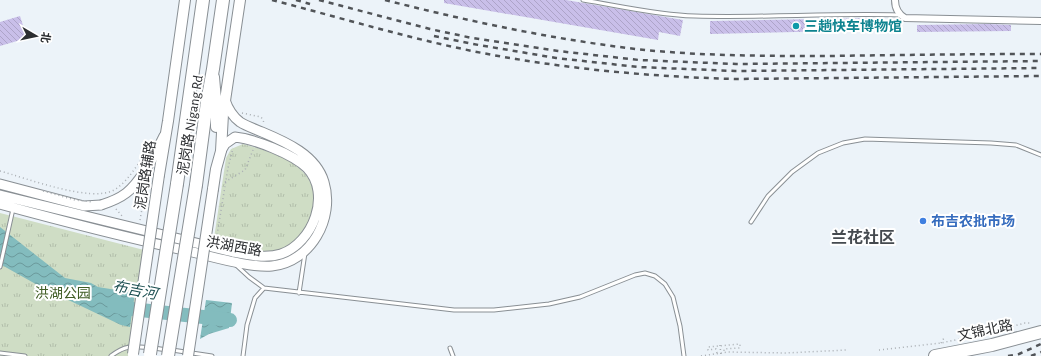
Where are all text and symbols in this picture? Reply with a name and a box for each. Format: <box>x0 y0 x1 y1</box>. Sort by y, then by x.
north arrow <box>16 16 56 56</box>
place label: 三趟快车博物馆 <box>804 18 902 34</box>
marker: 三趟快车博物馆 <box>791 21 801 31</box>
text: 北 <box>39 31 52 44</box>
street label: 泥岗路 Nigang Rd <box>175 74 206 176</box>
street label: 泥岗路辅路 <box>133 139 158 211</box>
place label: 布吉农批市场 <box>931 213 1015 229</box>
marker: 布吉农批市场 <box>918 216 928 226</box>
district label: 兰花社区 <box>831 228 895 246</box>
street label: 洪湖西路 <box>205 233 263 259</box>
water label: 布吉河 <box>111 278 162 303</box>
park label: 洪湖公园 <box>35 285 91 301</box>
street label: 文锦北路 <box>956 316 1014 344</box>

